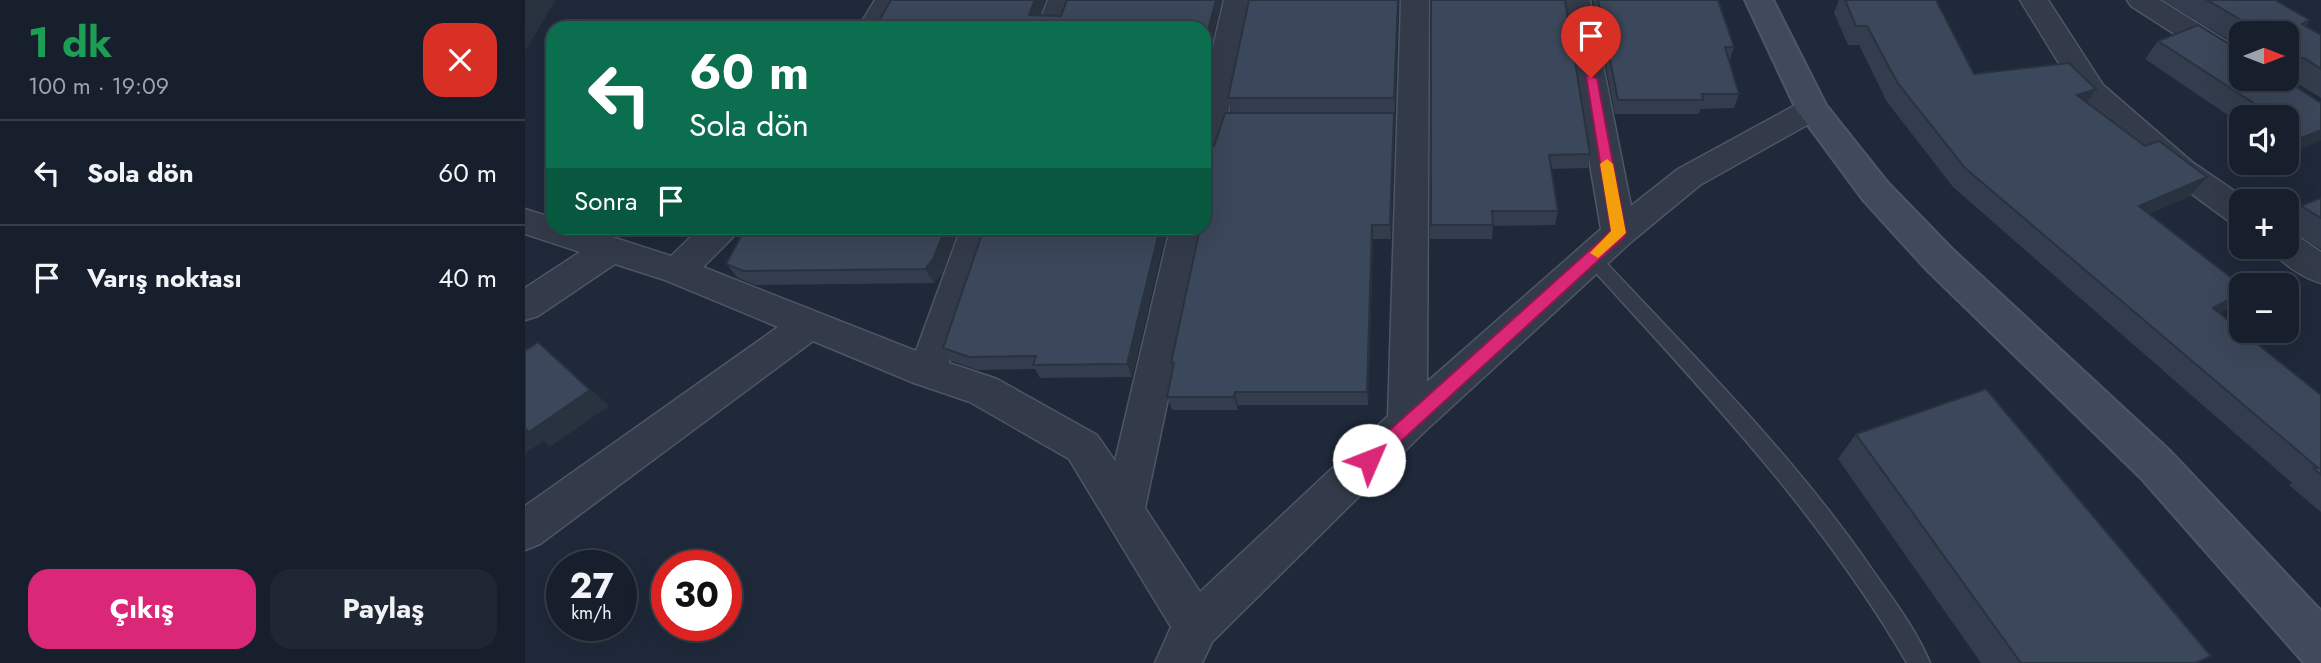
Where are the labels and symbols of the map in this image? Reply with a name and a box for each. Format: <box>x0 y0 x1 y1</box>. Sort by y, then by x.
pin <box>1561 6 1621 78</box>
north arrow <box>2229 21 2299 91</box>
position arrow <box>1332 423 1406 497</box>
speed limit sign: 30 <box>651 550 742 641</box>

